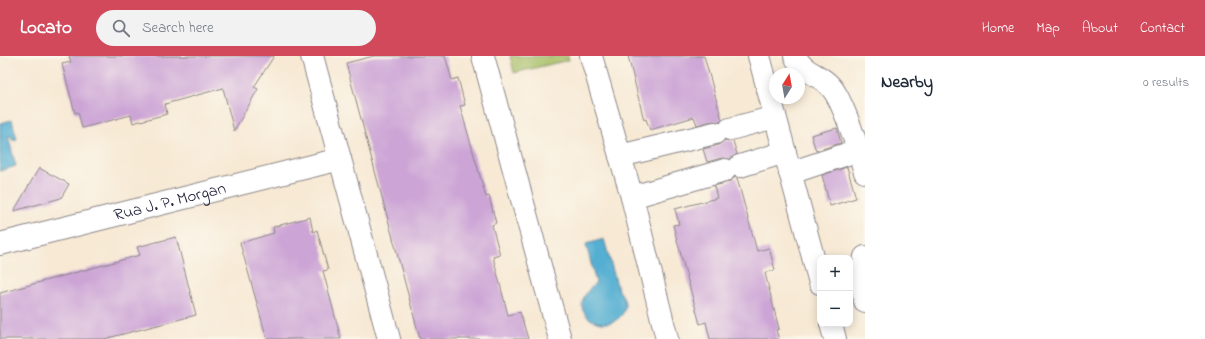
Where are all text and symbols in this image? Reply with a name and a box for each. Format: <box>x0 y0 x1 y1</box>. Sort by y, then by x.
search box <box>96 10 376 46</box>
text: Locato <box>20 15 72 42</box>
icon: search <box>110 17 132 39</box>
text: Search here <box>142 17 214 39</box>
text: Home <box>982 18 1014 39</box>
text: Map <box>1036 18 1060 39</box>
text: About <box>1082 18 1118 39</box>
text: Contact <box>1140 18 1185 39</box>
north arrow <box>769 68 805 104</box>
text: Nearby <box>881 70 933 95</box>
text: 0 results <box>1143 73 1189 92</box>
street label: Rua J. P. Morgan <box>111 176 228 228</box>
map controls <box>817 255 853 327</box>
button: + <box>817 255 853 291</box>
button: − <box>817 291 853 327</box>

